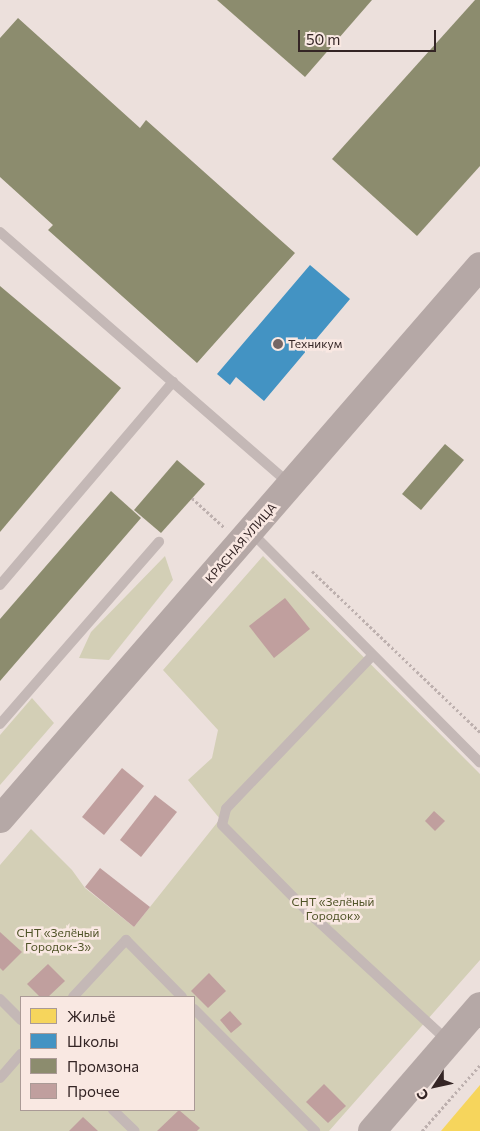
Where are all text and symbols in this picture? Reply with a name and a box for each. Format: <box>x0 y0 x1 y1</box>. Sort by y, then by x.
scale bar <box>300 20 438 52</box>
text: 50 m <box>306 30 340 48</box>
place label: Техникум <box>288 337 342 351</box>
marker: Техникум <box>272 338 284 350</box>
street label: КРАСНАЯ УЛИЦА <box>202 500 280 586</box>
park label: СНТ «Зелёный Городок» <box>292 895 374 923</box>
park label: СНТ «Зелёный Городок-3» <box>17 926 99 954</box>
legend <box>20 996 195 1111</box>
text: Жильё <box>67 1007 115 1025</box>
text: Школы <box>67 1032 119 1050</box>
text: Промзона <box>67 1057 139 1075</box>
north arrow <box>410 1061 460 1111</box>
text: Прочее <box>67 1082 120 1100</box>
text: С <box>413 1086 432 1104</box>

